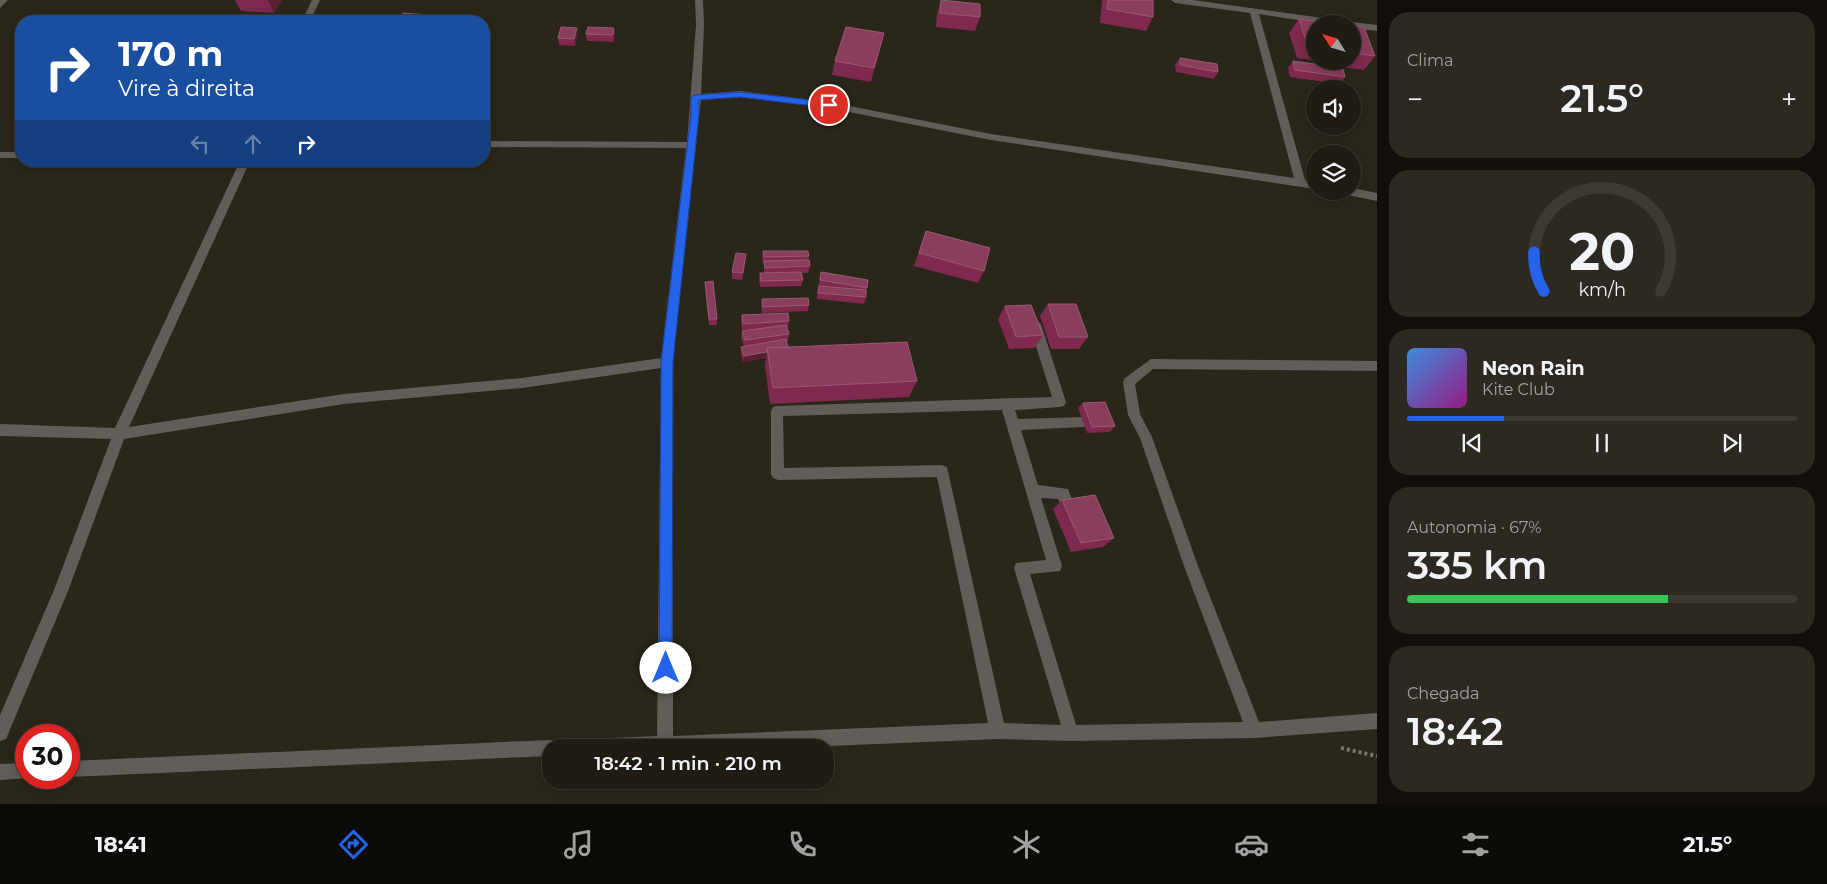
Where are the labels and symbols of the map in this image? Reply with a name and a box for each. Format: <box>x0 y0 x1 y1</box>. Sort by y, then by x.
north arrow <box>1306 15 1361 70</box>
pin <box>808 84 850 126</box>
position arrow <box>639 641 691 693</box>
speed limit sign: 30 <box>15 724 80 789</box>

